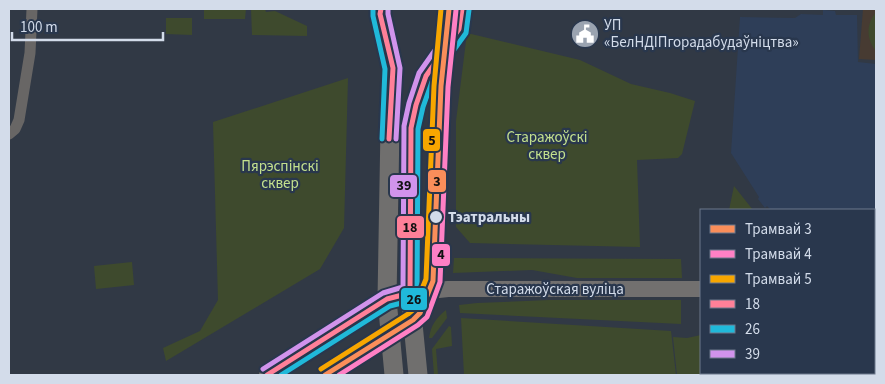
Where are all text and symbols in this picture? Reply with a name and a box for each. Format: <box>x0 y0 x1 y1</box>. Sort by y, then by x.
scale bar <box>12 10 164 42</box>
place label: УП «БелНДІПгорадабудаўніцтва» <box>604 15 799 53</box>
text: 100 m <box>20 17 58 38</box>
public building icon: УП «БелНДІПгорадабудаўніцтва» <box>570 19 600 49</box>
park label: Старажоўскі сквер <box>506 127 588 165</box>
line badge: 5 <box>422 128 441 152</box>
text: 5 <box>428 131 436 151</box>
park label: Пярэспінскі сквер <box>241 156 319 194</box>
line badge: 3 <box>427 169 447 193</box>
text: 3 <box>433 172 441 192</box>
line badge: 39 <box>389 174 418 198</box>
text: 39 <box>397 176 411 196</box>
place label: Тэатральны <box>448 207 530 228</box>
marker: Тэатральны <box>428 209 444 225</box>
legend <box>700 209 875 374</box>
line badge: 18 <box>396 215 425 239</box>
text: 18 <box>403 218 417 238</box>
text: Трамвай 3 <box>745 219 812 240</box>
line badge: 4 <box>431 243 451 267</box>
text: Трамвай 4 <box>745 244 812 265</box>
text: 4 <box>437 245 445 265</box>
text: Трамвай 5 <box>745 269 812 290</box>
street label: Старажоўская вуліца <box>486 279 624 300</box>
line badge: 26 <box>400 287 428 311</box>
text: 26 <box>407 290 421 310</box>
text: 18 <box>745 294 760 315</box>
text: 26 <box>745 319 760 340</box>
text: 39 <box>745 344 760 365</box>

